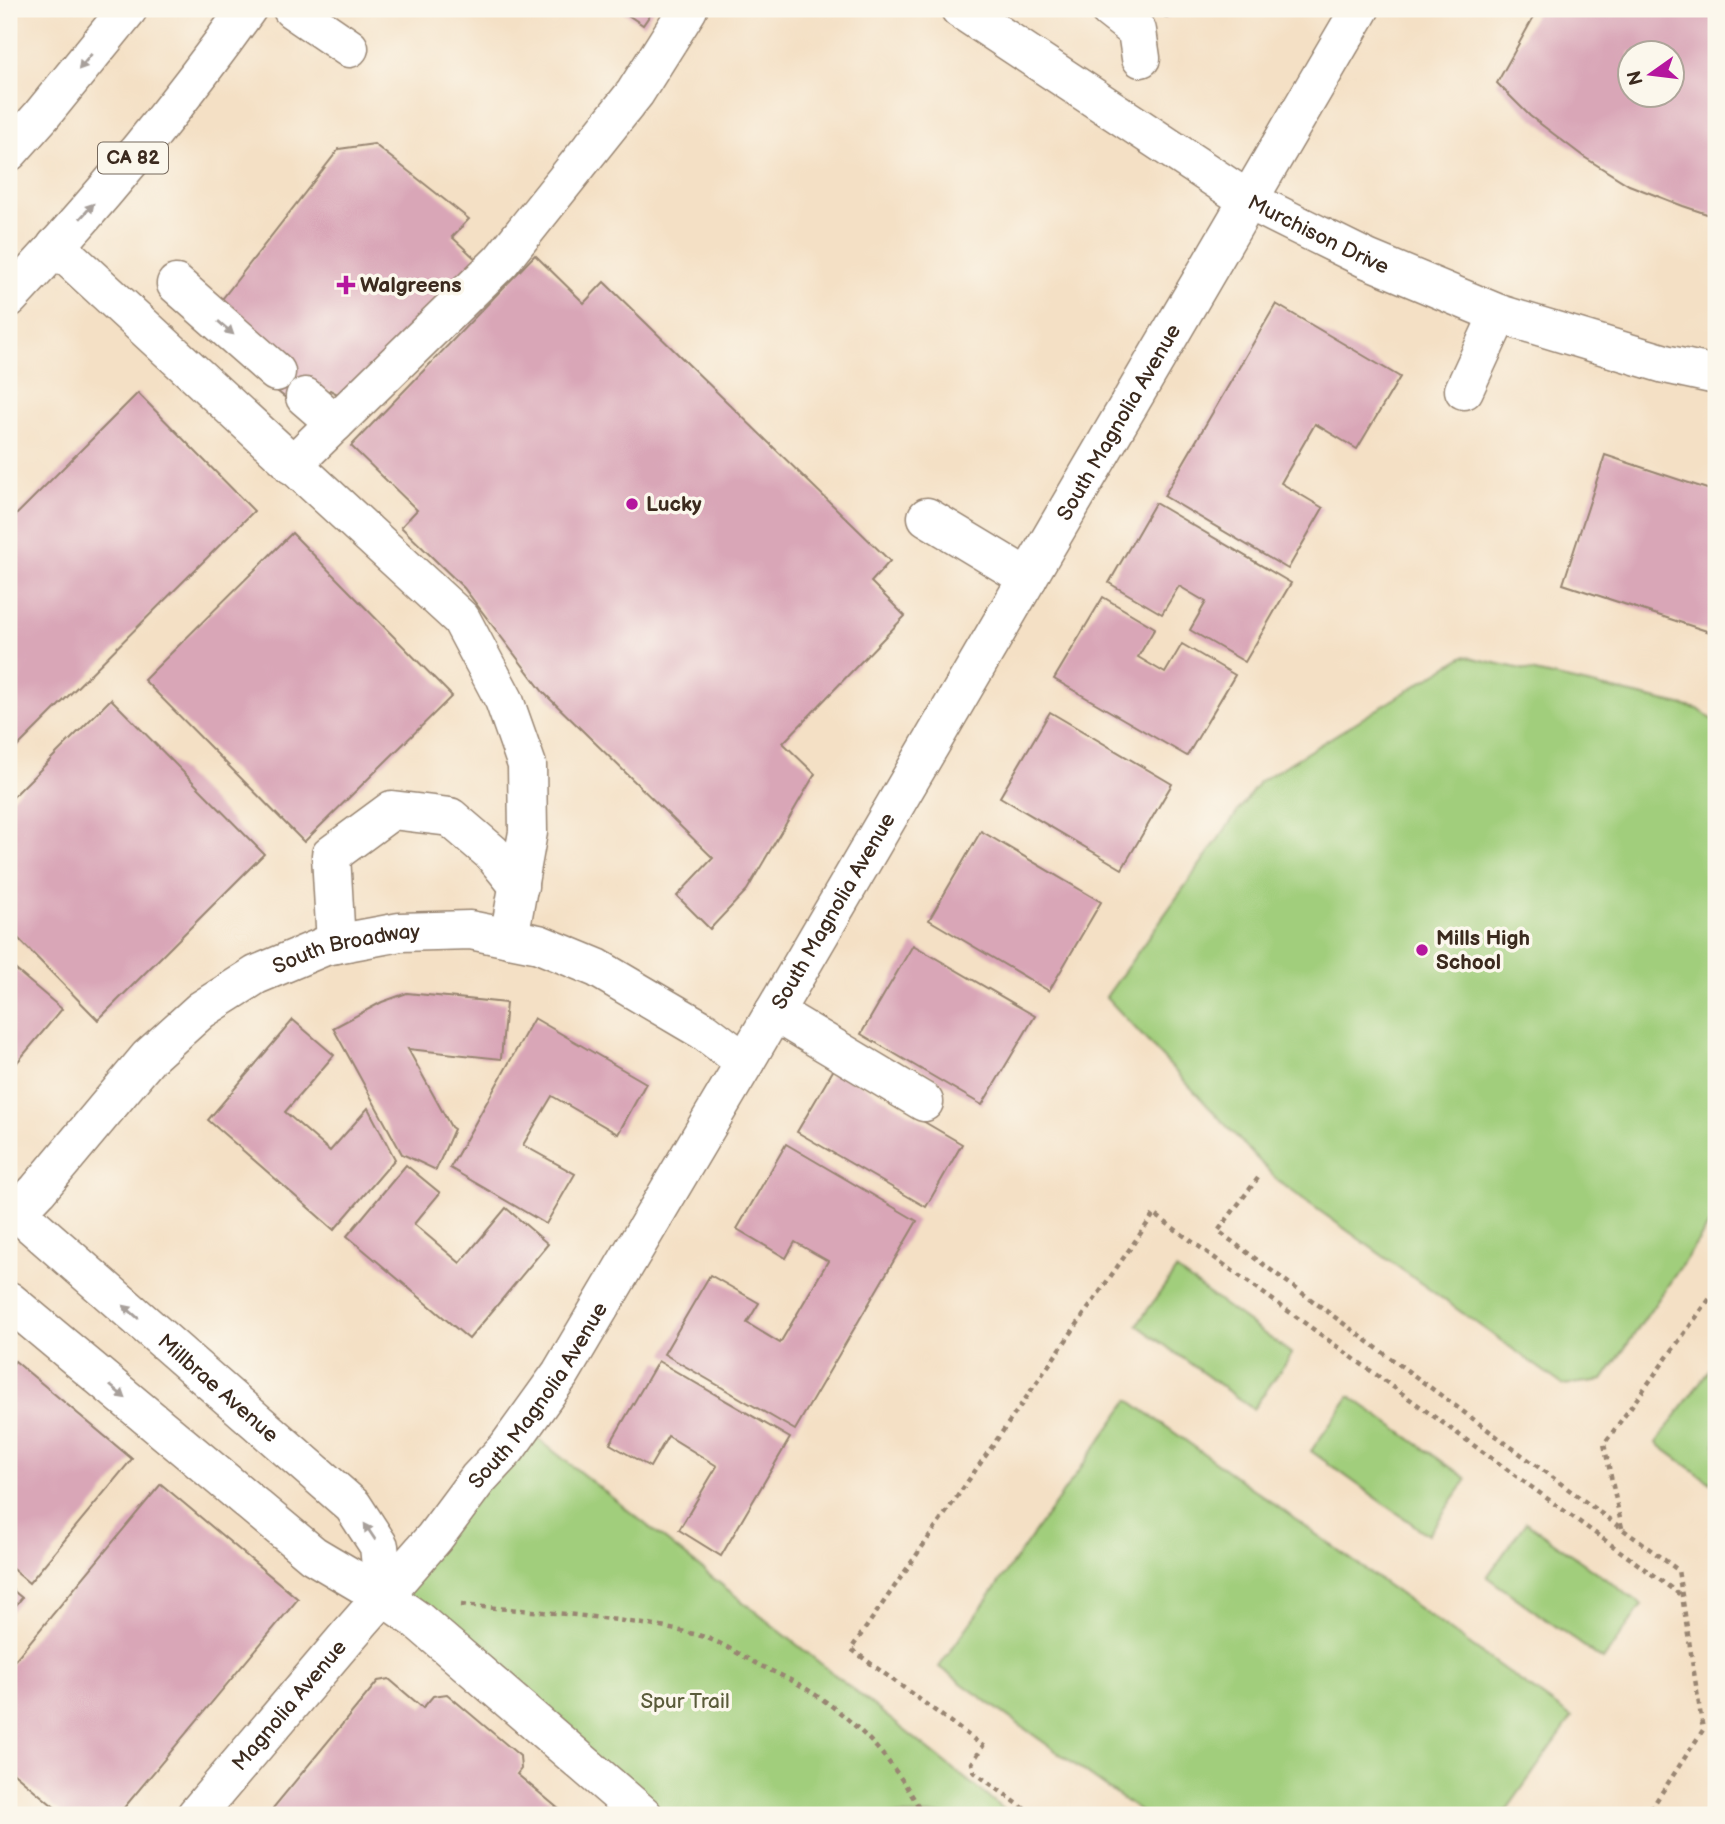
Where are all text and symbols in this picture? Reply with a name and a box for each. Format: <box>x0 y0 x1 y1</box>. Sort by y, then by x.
north arrow <box>1616 38 1686 108</box>
one-way arrow <box>78 53 93 70</box>
text: N <box>1623 68 1649 87</box>
road number: CA 82 <box>98 142 168 174</box>
street label: Murchison Drive <box>1244 189 1393 279</box>
one-way arrow <box>79 203 95 220</box>
place label: Walgreens <box>360 273 462 298</box>
marker: Walgreens <box>338 277 354 293</box>
street label: South Magnolia Avenue <box>1052 319 1186 525</box>
one-way arrow <box>217 320 235 336</box>
place label: Lucky <box>646 492 702 517</box>
marker: Lucky <box>624 496 640 512</box>
street label: South Magnolia Avenue <box>766 808 900 1014</box>
street label: South Broadway <box>269 919 421 979</box>
place label: Mills High School <box>1436 926 1530 975</box>
marker: Mills High School <box>1414 942 1430 958</box>
street label: South Magnolia Avenue <box>463 1298 613 1493</box>
one-way arrow <box>122 1304 140 1320</box>
street label: Millbrae Avenue <box>153 1329 284 1448</box>
one-way arrow <box>109 1384 126 1399</box>
one-way arrow <box>364 1522 377 1541</box>
street label: Magnolia Avenue <box>227 1635 352 1776</box>
park label: Spur Trail <box>640 1689 730 1714</box>

